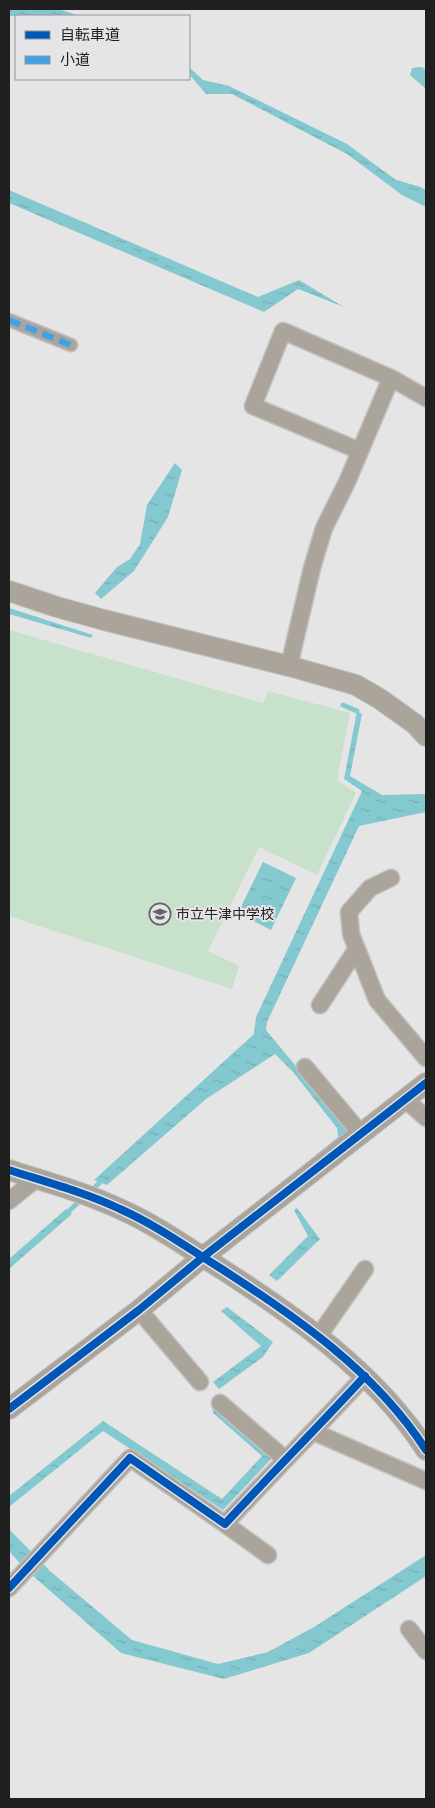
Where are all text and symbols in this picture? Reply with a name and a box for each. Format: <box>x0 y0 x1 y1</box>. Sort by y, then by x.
legend <box>15 15 190 80</box>
text: 自転車道 <box>60 25 120 44</box>
text: 小道 <box>60 50 90 69</box>
school or university icon: 市立牛津中学校 <box>148 902 172 926</box>
place label: 市立牛津中学校 <box>176 905 274 923</box>

